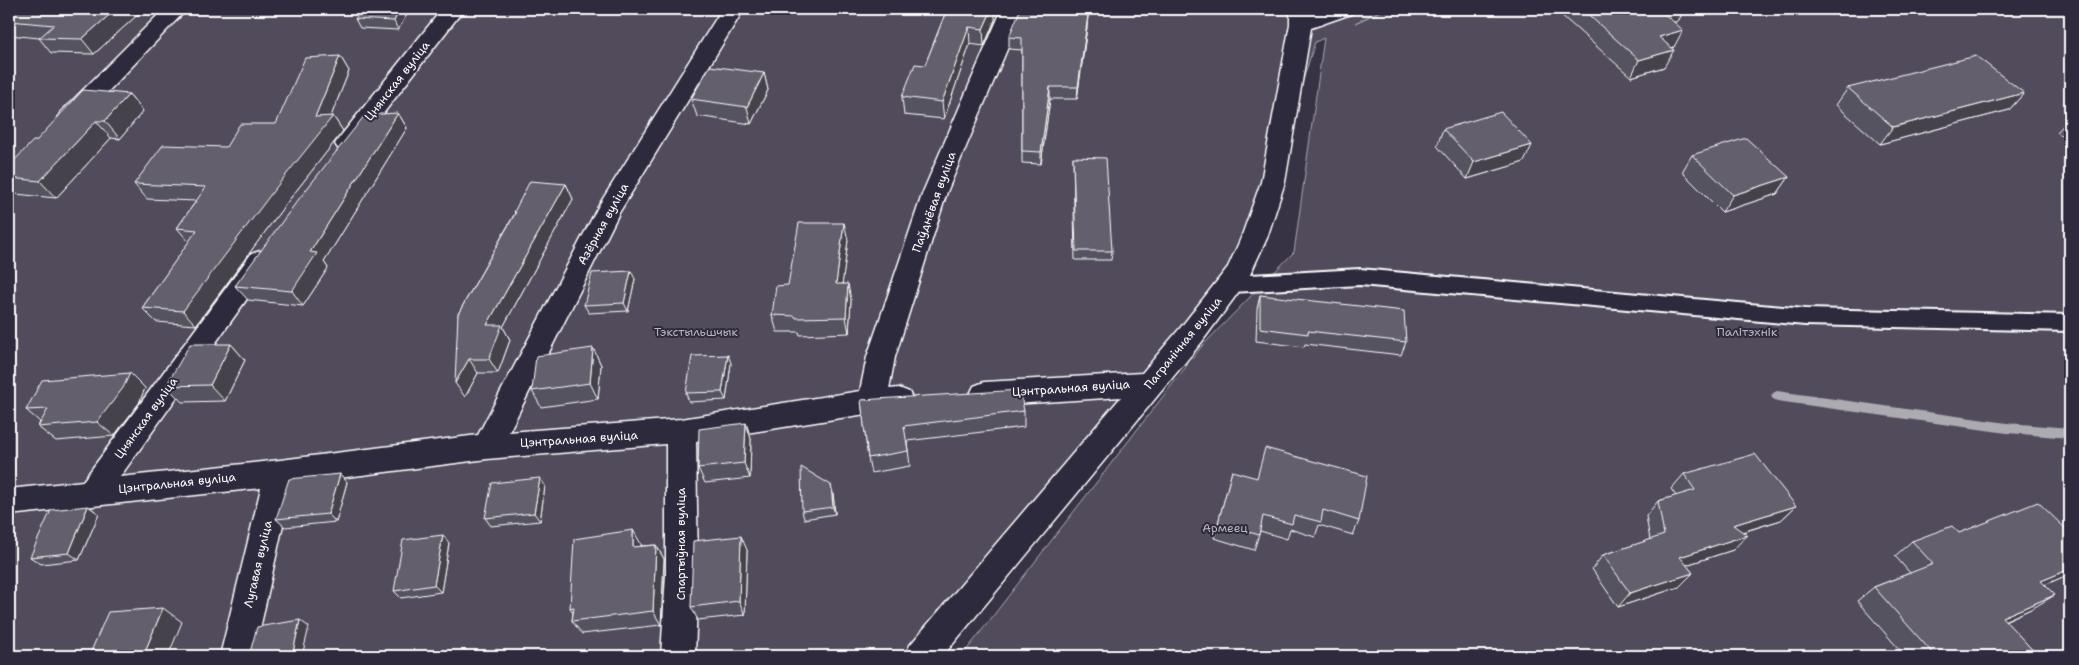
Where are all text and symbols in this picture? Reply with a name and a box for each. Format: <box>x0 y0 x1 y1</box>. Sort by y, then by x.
street label: Цнянская вуліца <box>361 37 434 124</box>
street label: Паўднёвая вуліца <box>908 149 960 255</box>
street label: Азёрная вуліца <box>574 180 632 268</box>
street label: Пагранічная вуліца <box>1141 293 1226 393</box>
park label: Тэкстыльшчык <box>654 324 739 340</box>
park label: Палітэхнік <box>1717 324 1778 340</box>
street label: Цнянская вуліца <box>111 373 181 462</box>
street label: Цэнтральная вуліца <box>1011 376 1131 400</box>
street label: Цэнтральная вуліца <box>519 427 639 451</box>
street label: Цэнтральная вуліца <box>117 469 237 497</box>
street label: Спартыўная вуліца <box>673 487 689 600</box>
street label: Лугавая вуліца <box>240 518 276 609</box>
park label: Армеец <box>1202 520 1248 536</box>

